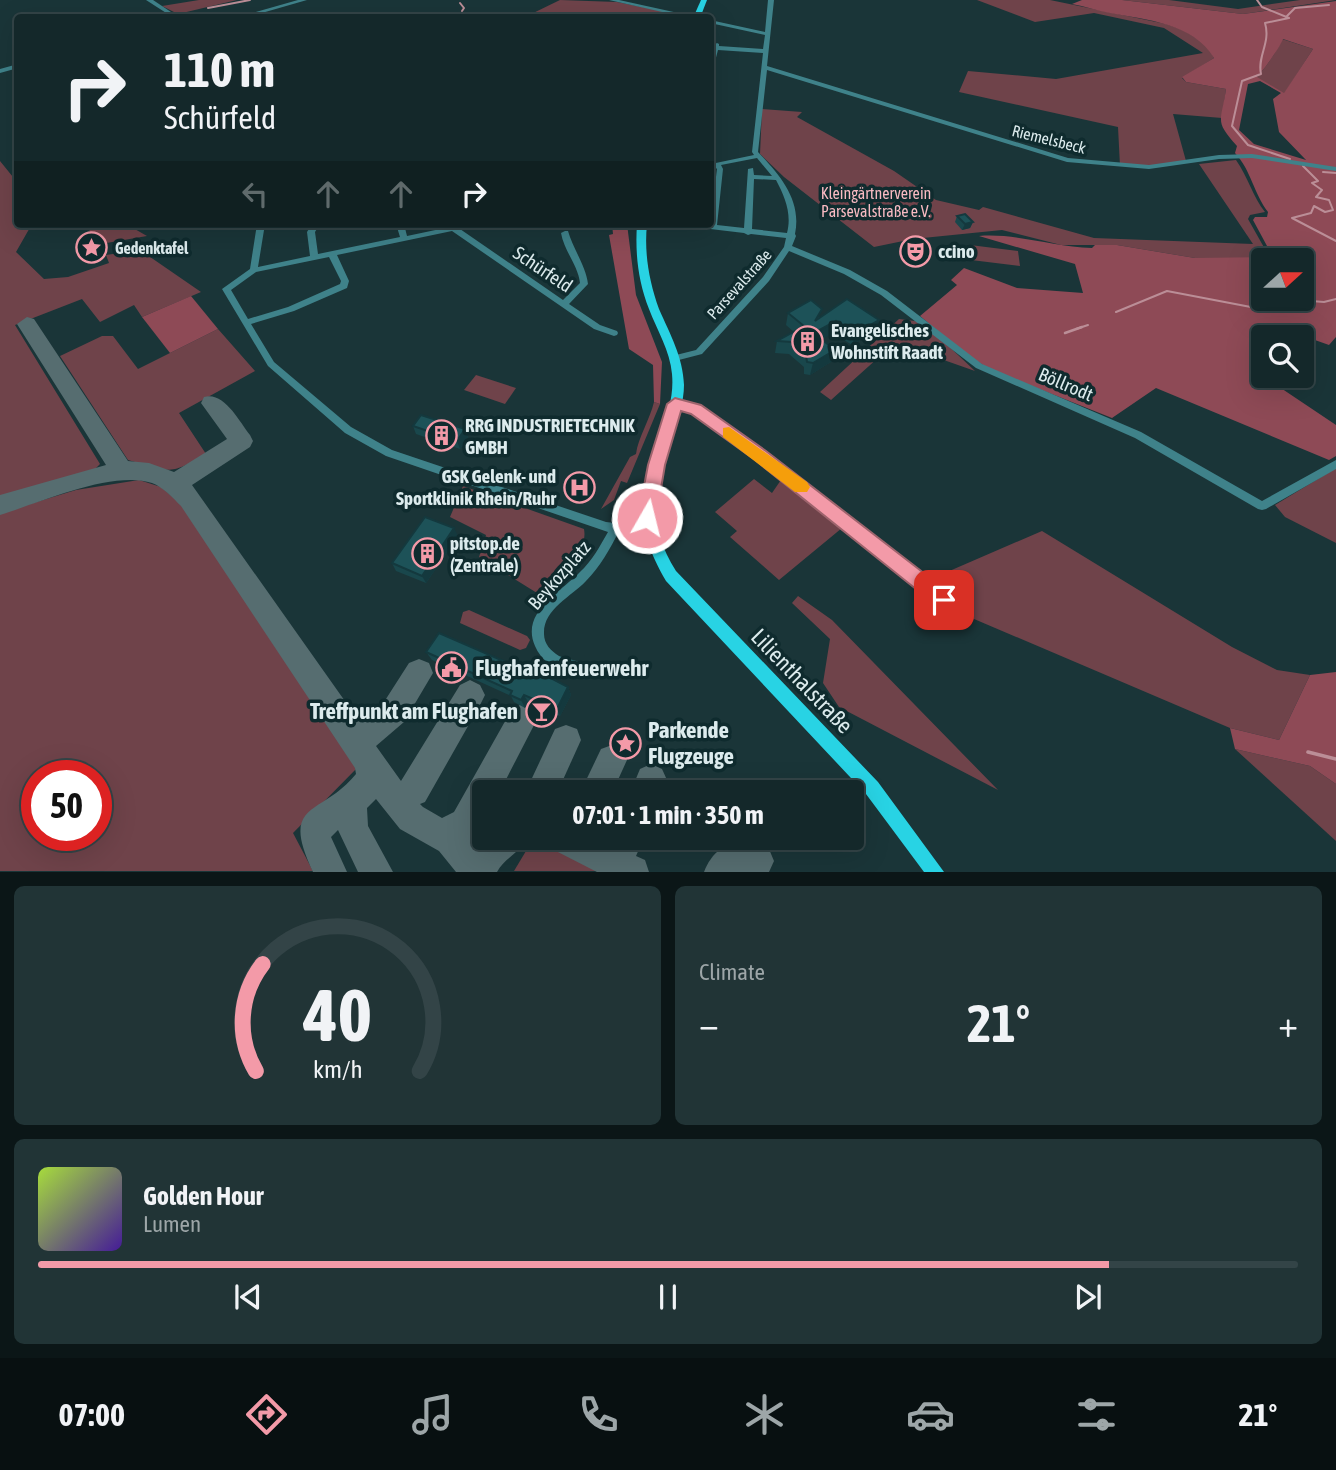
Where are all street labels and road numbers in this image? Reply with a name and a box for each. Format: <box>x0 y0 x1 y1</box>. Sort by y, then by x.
street label: Riemelsbeck <box>1010 121 1088 157</box>
street label: Schürfeld <box>509 241 577 297</box>
street label: Parsevalstraße <box>703 245 775 323</box>
street label: Böllrodt <box>1035 363 1097 405</box>
street label: Beykozplatz <box>523 536 595 614</box>
street label: Lilienthalstraße <box>746 623 858 739</box>

